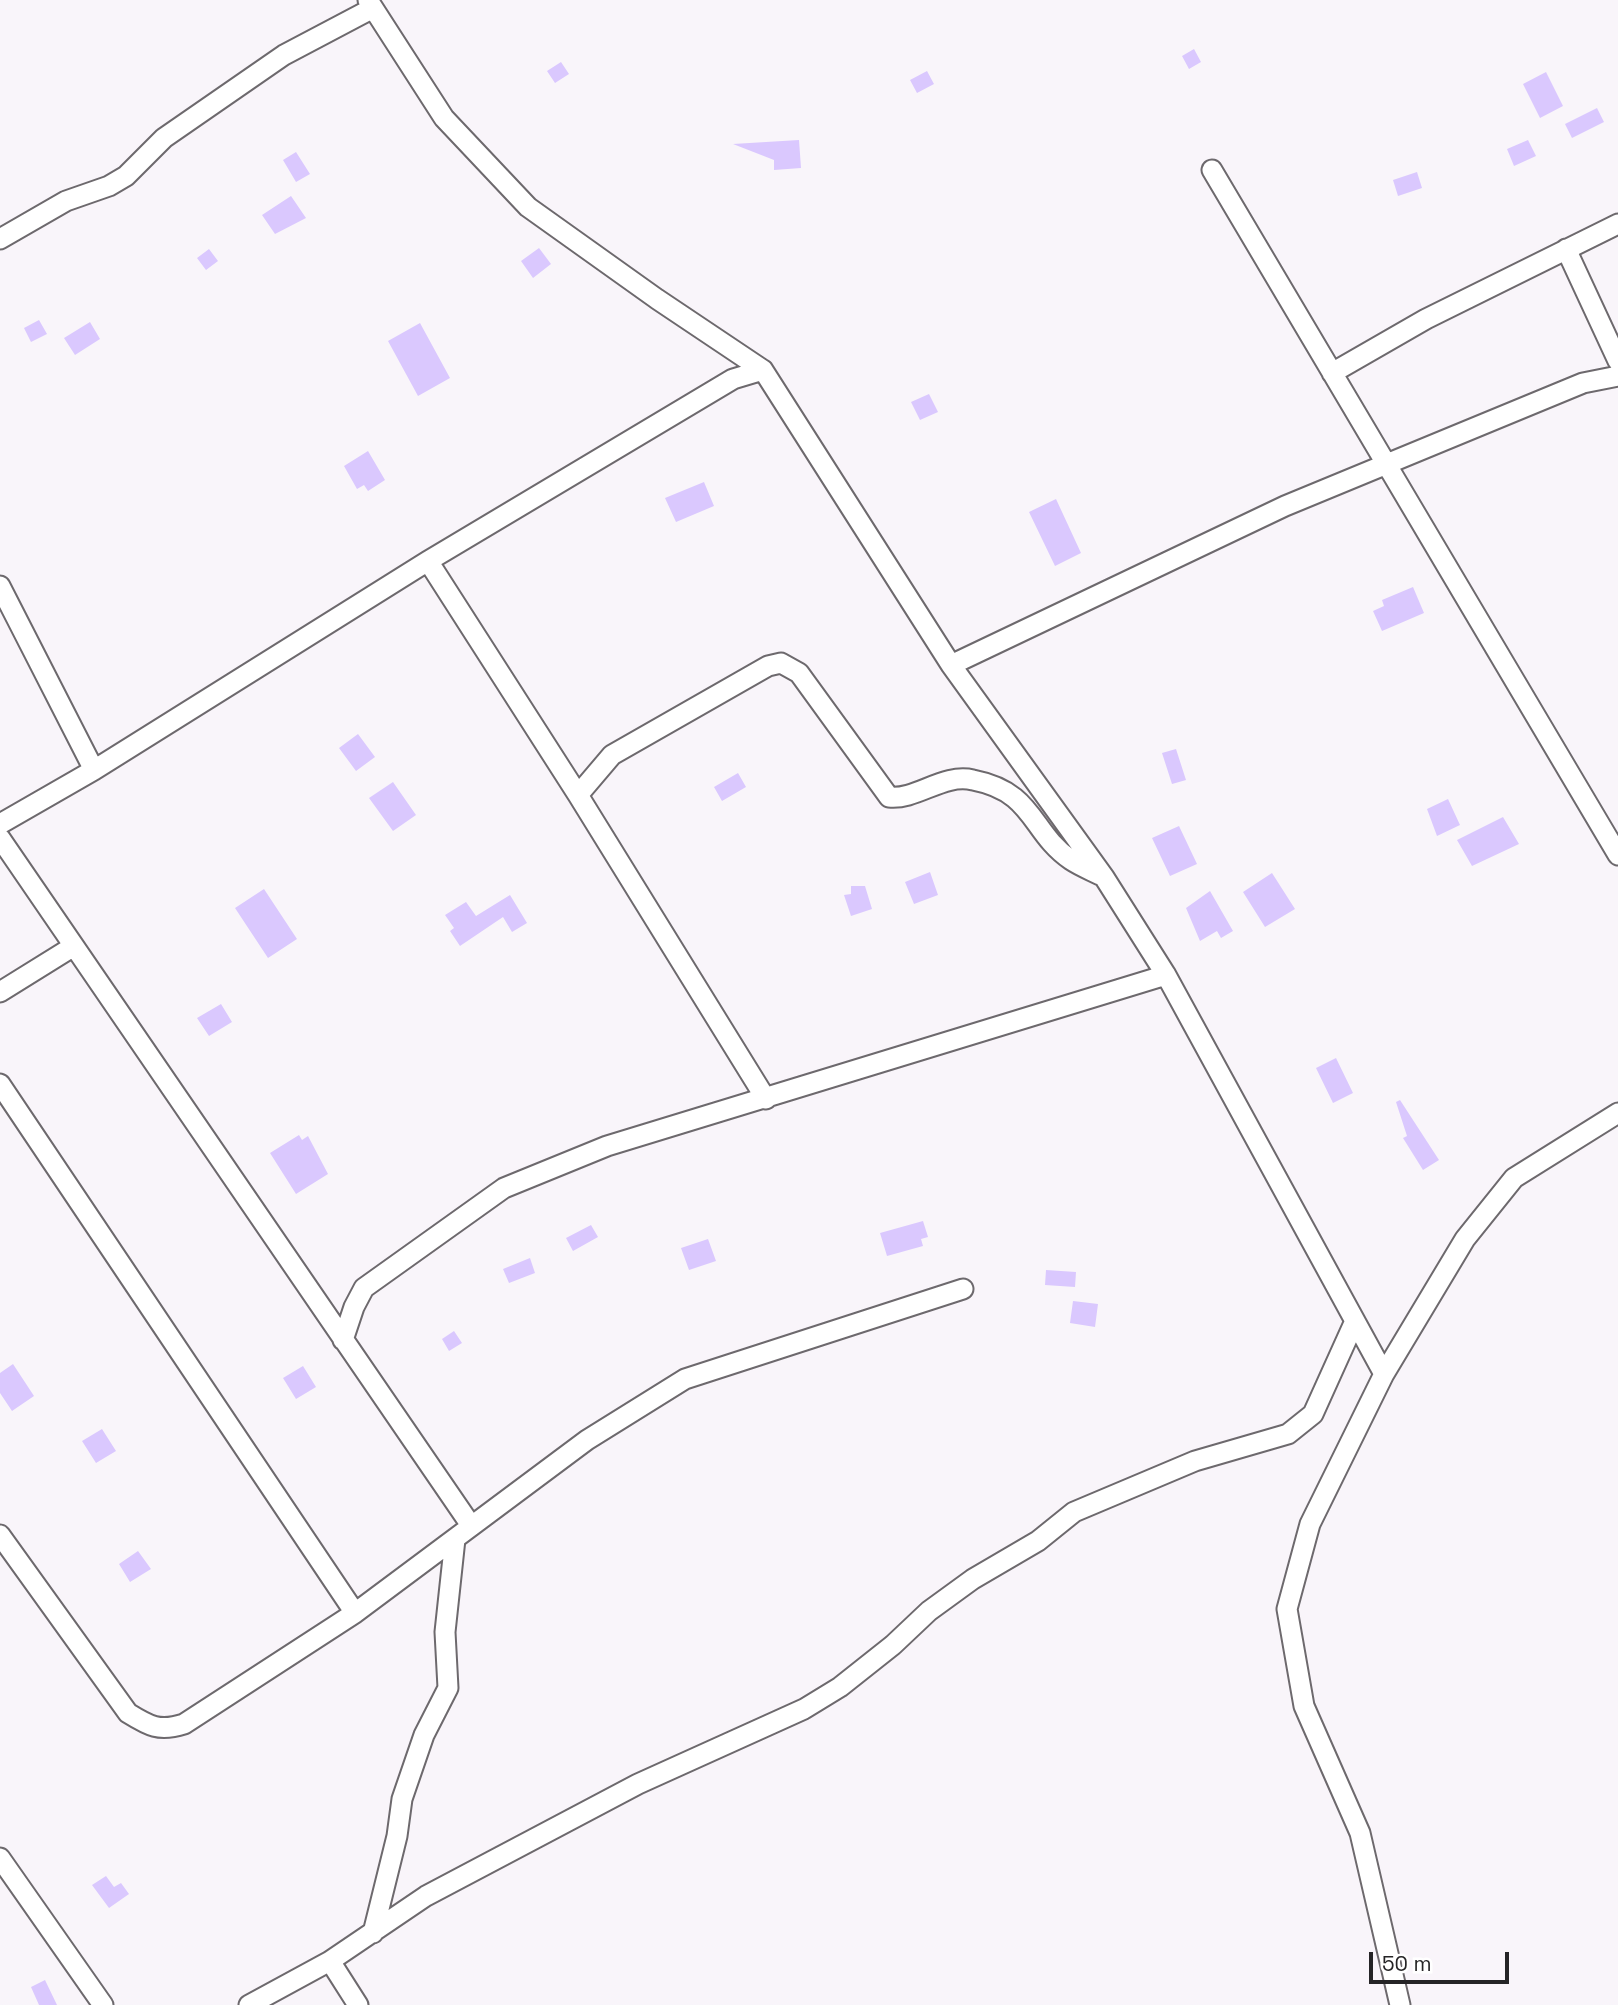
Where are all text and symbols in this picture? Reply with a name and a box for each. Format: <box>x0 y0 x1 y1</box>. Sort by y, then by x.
scale bar <box>1373 1938 1513 1982</box>
text: 50 m <box>1382 1950 1432 1977</box>

